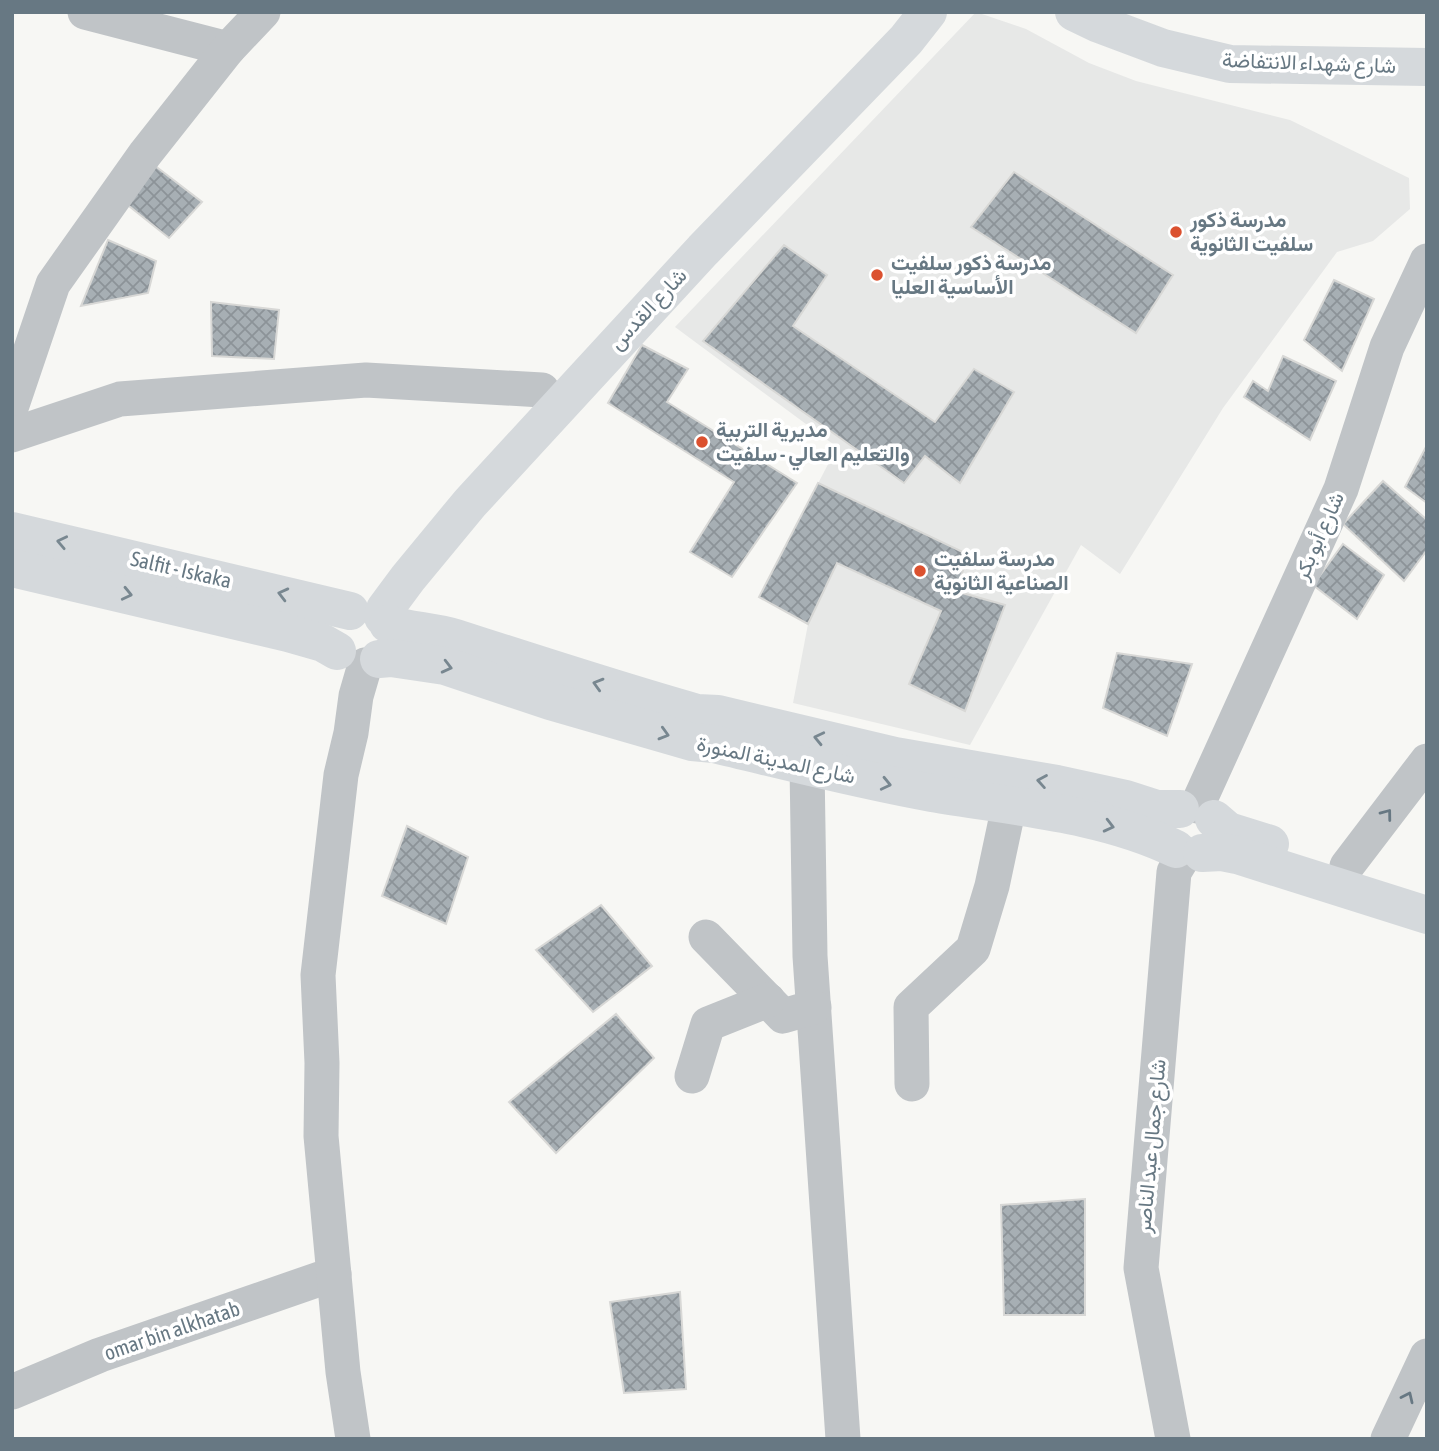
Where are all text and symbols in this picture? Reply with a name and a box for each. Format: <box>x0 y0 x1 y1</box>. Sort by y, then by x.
street label: شارع شهداء الانتفاضة <box>1221 47 1397 80</box>
place label: مدرسة ذكور سلفيت الثانوية <box>1189 207 1313 257</box>
marker: مدرسة ذكور سلفيت الثانوية <box>1168 224 1184 240</box>
place label: مدرسة ذكور سلفيت الأساسية العليا <box>891 250 1052 299</box>
street label: شارع القدس <box>604 263 693 356</box>
marker: مدرسة ذكور سلفيت الأساسية العليا <box>869 267 885 283</box>
place label: مديرية التربية والتعليم العالي - سلفيت <box>716 417 910 471</box>
marker: مديرية التربية والتعليم العالي - سلفيت <box>694 434 710 450</box>
street label: شارع أبو بكر <box>1288 488 1351 585</box>
one-way arrow <box>56 536 68 550</box>
street label: Salfit - Iskaka <box>129 546 234 592</box>
place label: مدرسة سلفيت الصناعية الثانوية <box>934 546 1069 596</box>
marker: مدرسة سلفيت الصناعية الثانوية <box>912 563 928 579</box>
one-way arrow <box>120 586 132 600</box>
one-way arrow <box>277 588 289 602</box>
one-way arrow <box>440 659 452 673</box>
one-way arrow <box>592 677 604 692</box>
one-way arrow <box>658 726 670 741</box>
street label: شارع المدينة المنورة <box>694 731 858 790</box>
one-way arrow <box>813 732 825 746</box>
one-way arrow <box>1036 774 1048 789</box>
one-way arrow <box>879 776 891 790</box>
one-way arrow <box>1379 809 1391 821</box>
one-way arrow <box>1103 818 1115 832</box>
street label: شارع جمال عبد الناصر <box>1130 1058 1173 1235</box>
street label: omar bin alkhatab <box>101 1296 243 1365</box>
one-way arrow <box>1399 1392 1413 1405</box>

